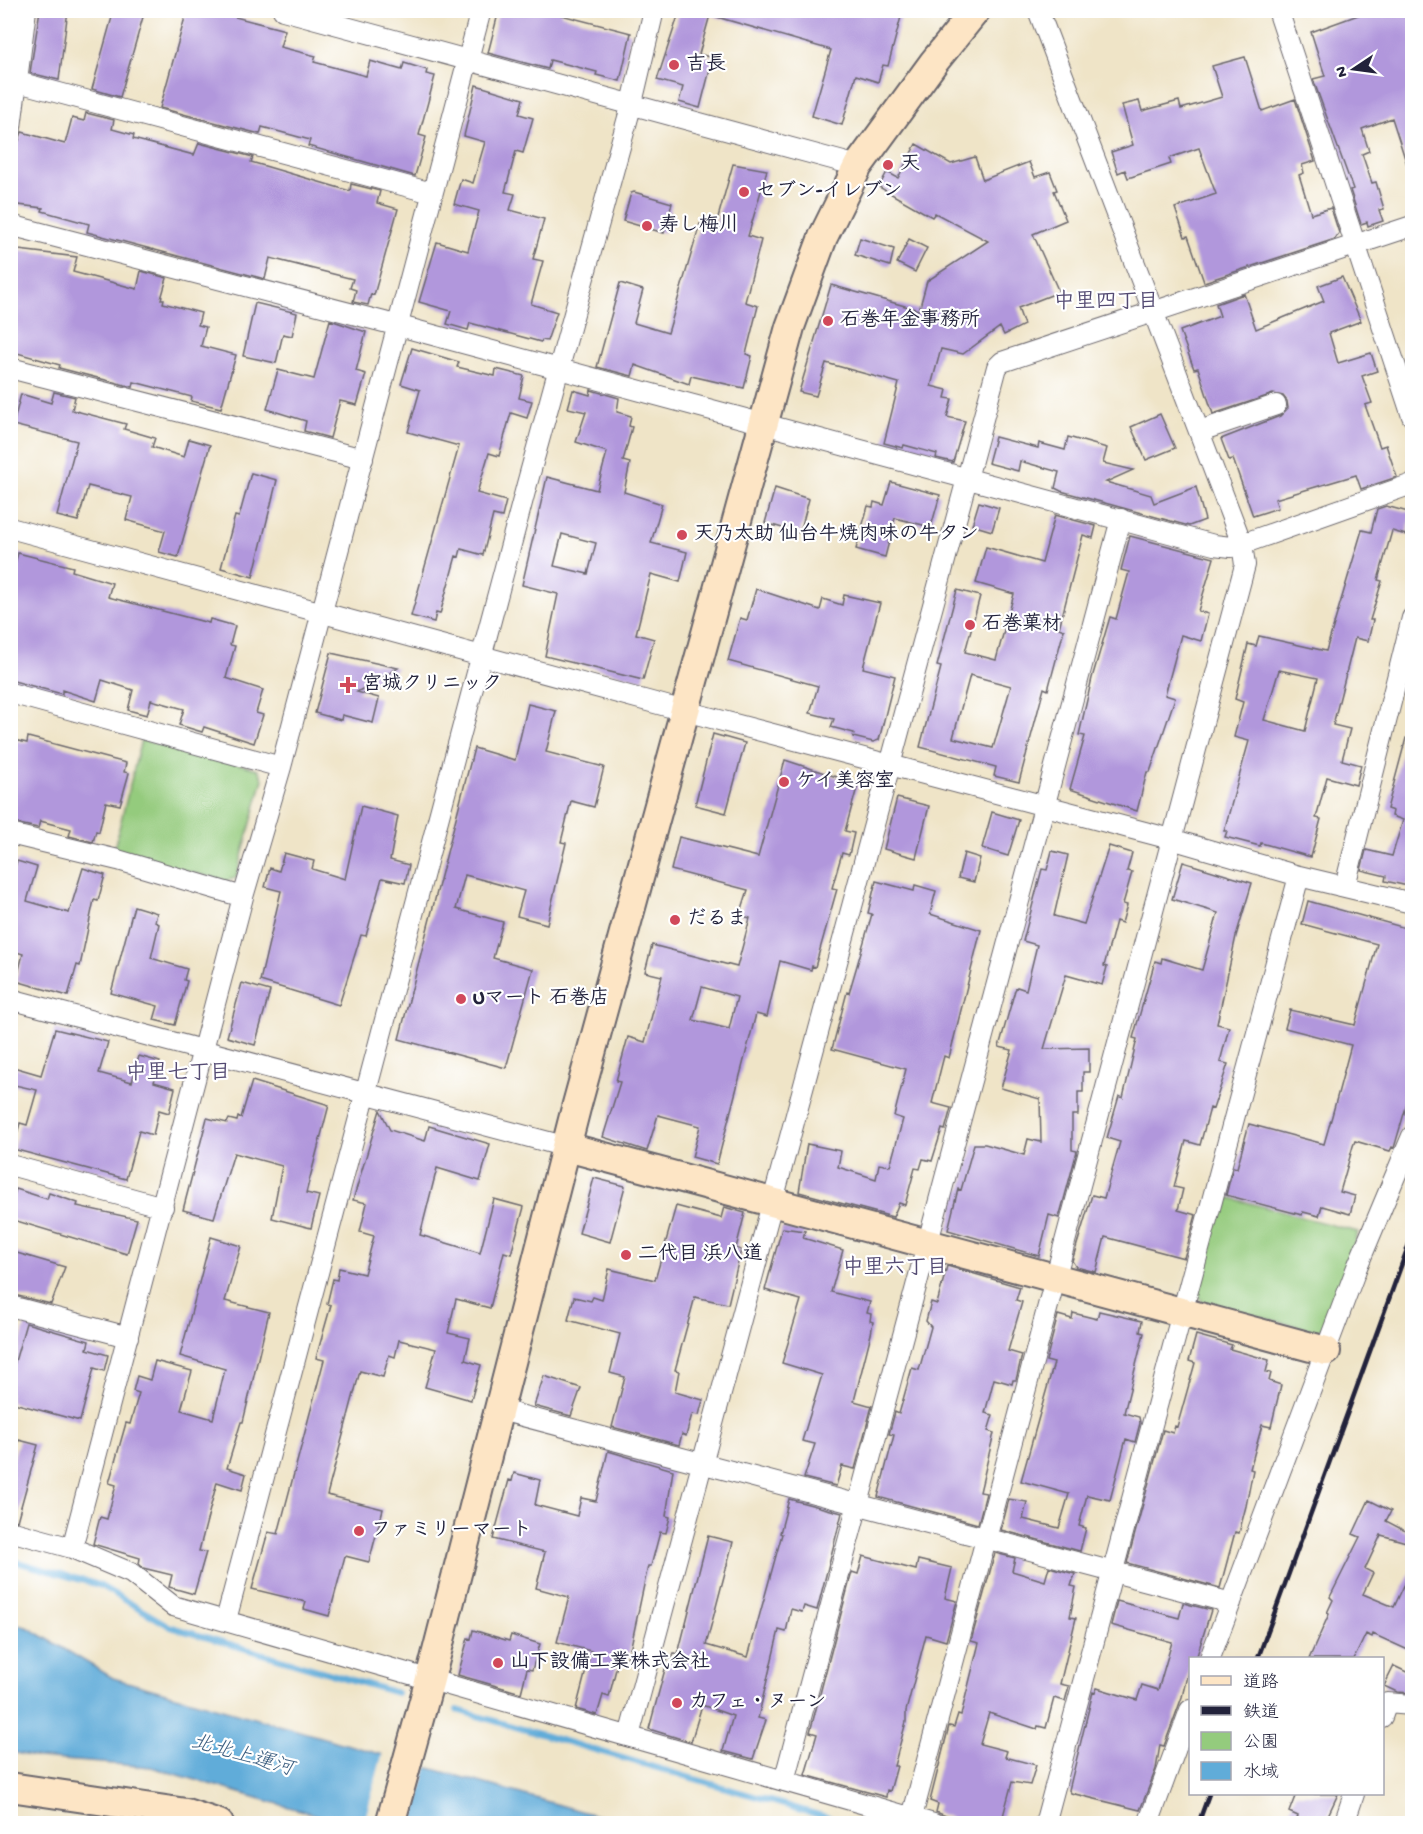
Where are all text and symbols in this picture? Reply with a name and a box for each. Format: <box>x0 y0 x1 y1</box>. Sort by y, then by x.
north arrow <box>1324 39 1384 99</box>
place label: 吉長 <box>686 52 726 77</box>
marker: 吉長 <box>667 58 681 72</box>
text: N <box>1332 64 1353 79</box>
place label: 天 <box>900 154 920 177</box>
marker: 天 <box>881 158 895 172</box>
place label: セブン-イレブン <box>756 180 902 204</box>
marker: セブン-イレブン <box>737 185 751 199</box>
place label: 寿し梅川 <box>659 213 739 238</box>
marker: 寿し梅川 <box>640 219 654 233</box>
district label: 中里四丁目 <box>1054 289 1159 316</box>
place label: 石巻年金事務所 <box>840 308 980 333</box>
marker: 石巻年金事務所 <box>821 314 835 328</box>
place label: 天乃太助 仙台牛焼肉味の牛タン <box>694 522 979 547</box>
marker: 天乃太助 仙台牛焼肉味の牛タン <box>675 528 689 542</box>
place label: 石巻菓材 <box>982 612 1062 637</box>
marker: 石巻菓材 <box>963 618 977 632</box>
place label: 宮城クリニック <box>362 672 502 697</box>
marker: 宮城クリニック <box>339 676 357 694</box>
place label: ケイ美容室 <box>796 769 895 794</box>
marker: ケイ美容室 <box>777 775 791 789</box>
place label: だるま <box>687 908 747 932</box>
marker: だるま <box>668 913 682 927</box>
place label: Uマート 石巻店 <box>473 986 609 1011</box>
marker: Uマート 石巻店 <box>454 992 468 1006</box>
district label: 中里七丁目 <box>126 1060 231 1087</box>
place label: 二代目 浜八道 <box>638 1242 763 1267</box>
marker: 二代目 浜八道 <box>619 1248 633 1262</box>
district label: 中里六丁目 <box>843 1255 948 1282</box>
place label: ファミリーマート <box>371 1520 532 1543</box>
marker: ファミリーマート <box>352 1524 366 1538</box>
place label: 山下設備工業株式会社 <box>510 1650 710 1675</box>
marker: 山下設備工業株式会社 <box>491 1656 505 1670</box>
legend <box>1189 1657 1384 1795</box>
text: 道路 <box>1243 1672 1279 1694</box>
place label: カフェ・ヌーン <box>689 1691 826 1715</box>
marker: カフェ・ヌーン <box>670 1696 684 1710</box>
text: 鉄道 <box>1243 1702 1279 1724</box>
water label: 北北上運河 <box>188 1730 299 1784</box>
text: 公園 <box>1243 1733 1279 1754</box>
text: 水域 <box>1243 1762 1279 1784</box>

